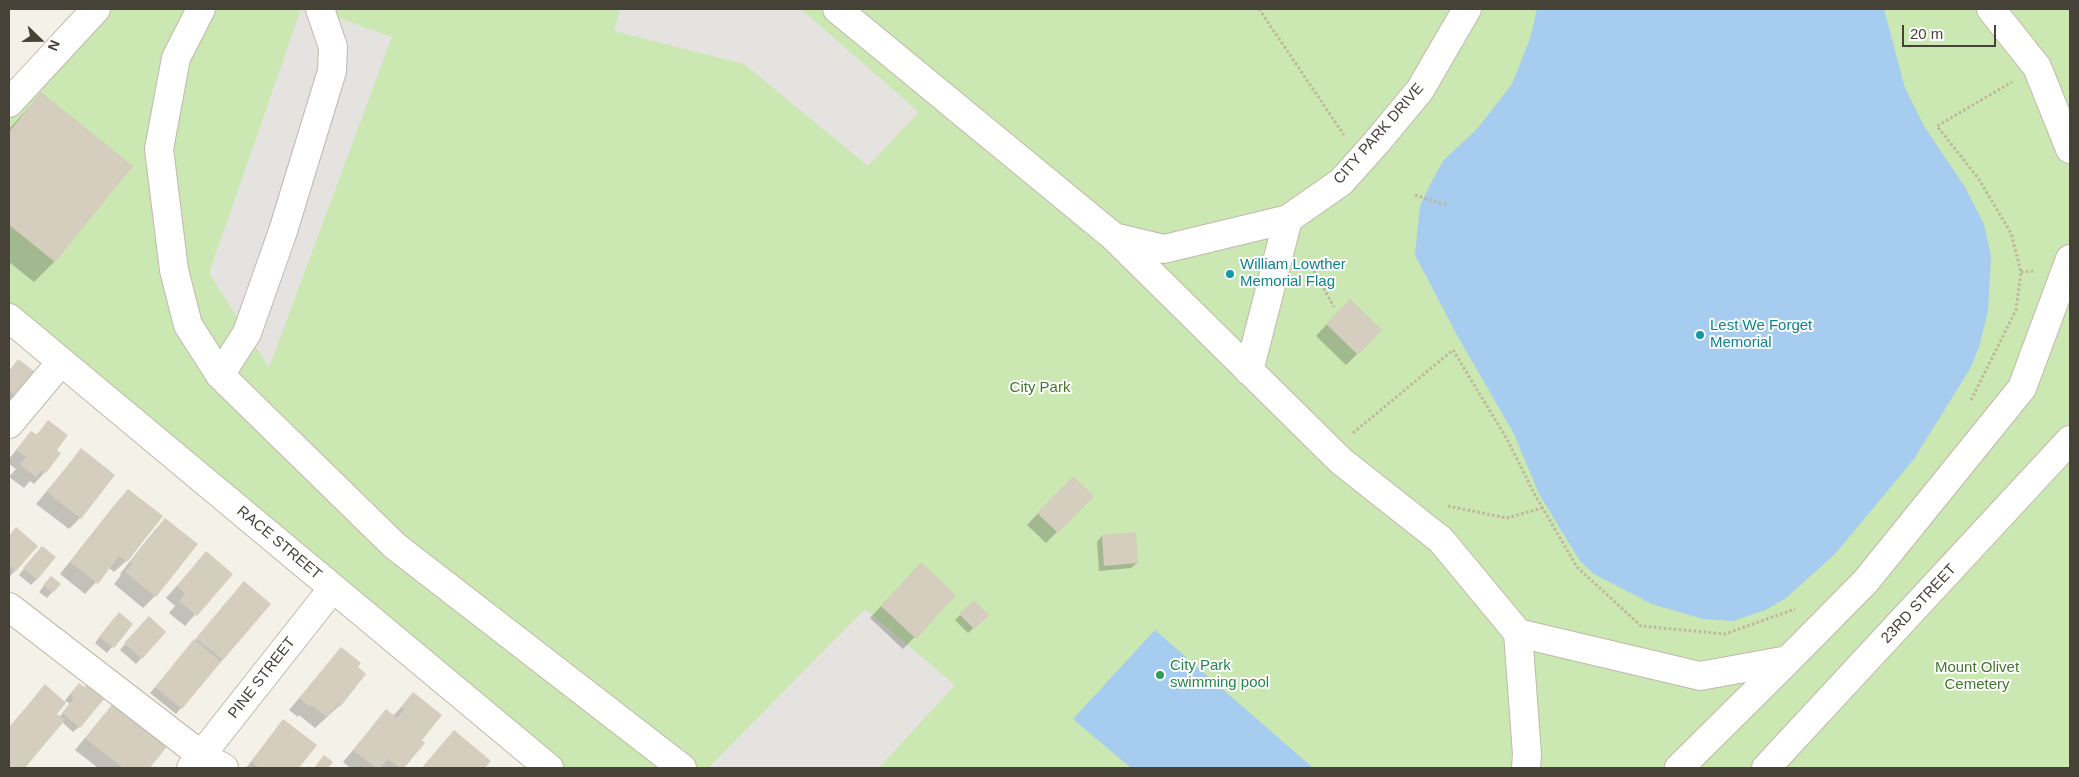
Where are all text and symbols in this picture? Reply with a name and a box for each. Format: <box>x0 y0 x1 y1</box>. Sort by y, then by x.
north arrow <box>15 15 65 65</box>
scale bar <box>1904 15 1998 47</box>
text: 20 m <box>1910 25 1943 42</box>
text: N <box>45 38 63 53</box>
street label: CITY PARK DRIVE <box>1330 80 1428 188</box>
place label: William Lowther Memorial Flag <box>1240 256 1346 291</box>
marker: William Lowther Memorial Flag <box>1224 268 1236 280</box>
place label: Lest We Forget Memorial <box>1710 317 1812 352</box>
marker: Lest We Forget Memorial <box>1694 329 1706 341</box>
park label: City Park <box>1010 379 1070 397</box>
street label: RACE STREET <box>233 502 325 584</box>
street label: 23RD STREET <box>1878 561 1960 647</box>
street label: PINE STREET <box>225 634 299 722</box>
place label: City Park swimming pool <box>1170 657 1269 692</box>
park label: Mount Olivet Cemetery <box>1935 659 2019 694</box>
marker: City Park swimming pool <box>1154 669 1166 681</box>

